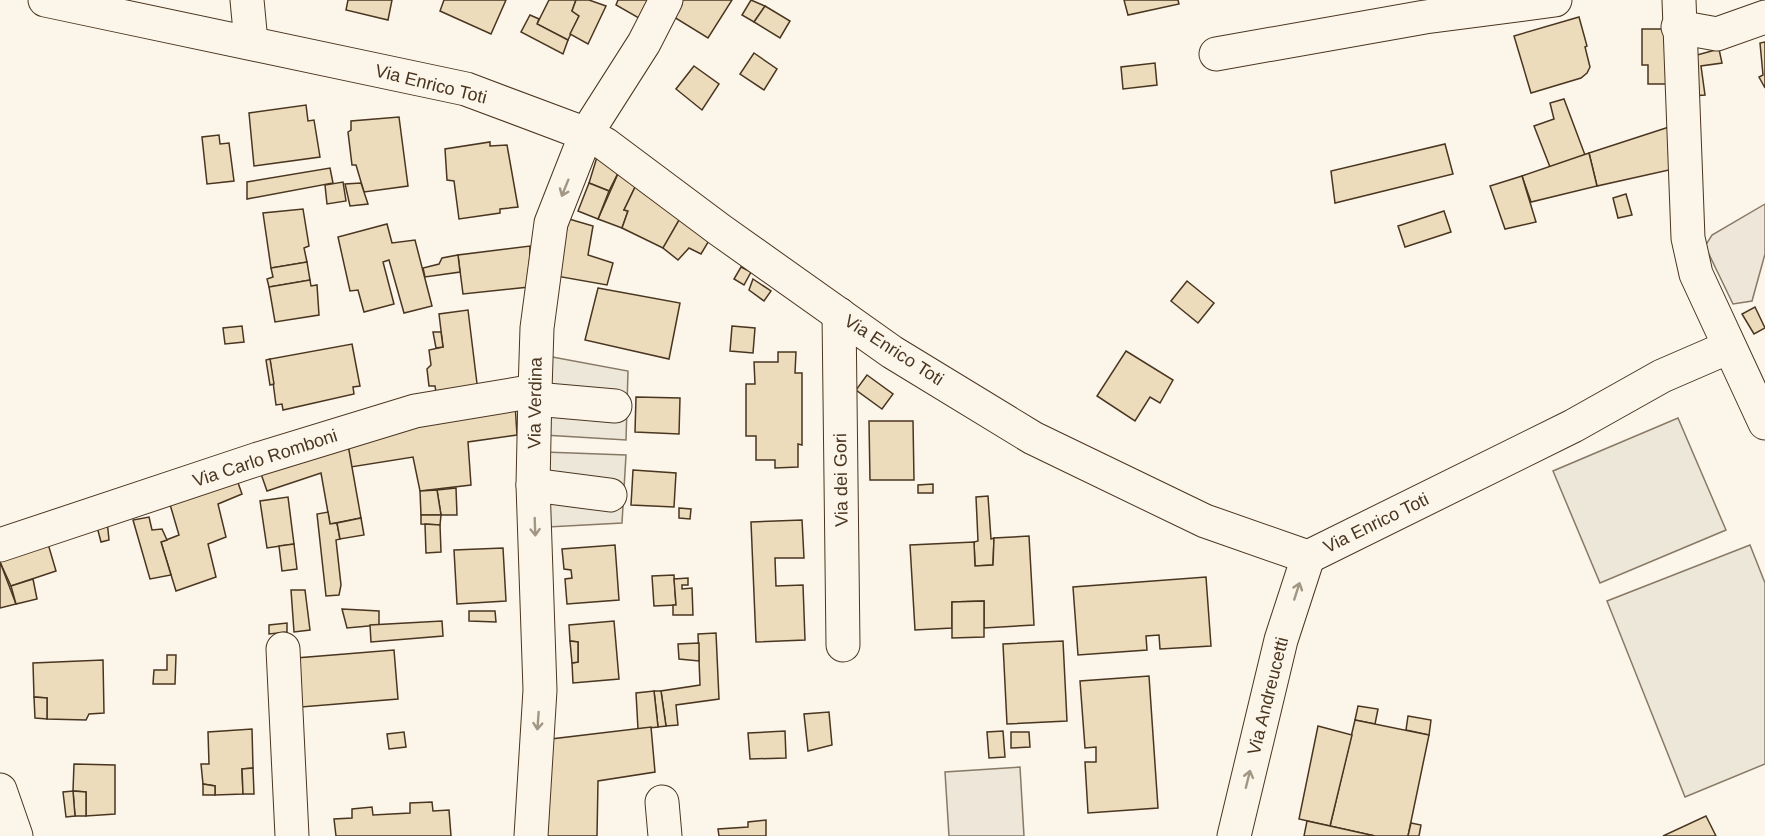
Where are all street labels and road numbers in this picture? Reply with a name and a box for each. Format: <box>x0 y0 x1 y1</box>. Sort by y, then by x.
street label: Via Enrico Toti <box>373 60 489 108</box>
street label: Via Enrico Toti <box>841 310 947 390</box>
street label: Via Verdina <box>524 356 546 449</box>
street label: Via Carlo Romboni <box>190 425 340 491</box>
street label: Via dei Gori <box>830 433 852 527</box>
street label: Via Enrico Toti <box>1320 489 1432 557</box>
street label: Via Andreucetti <box>1244 635 1292 757</box>

